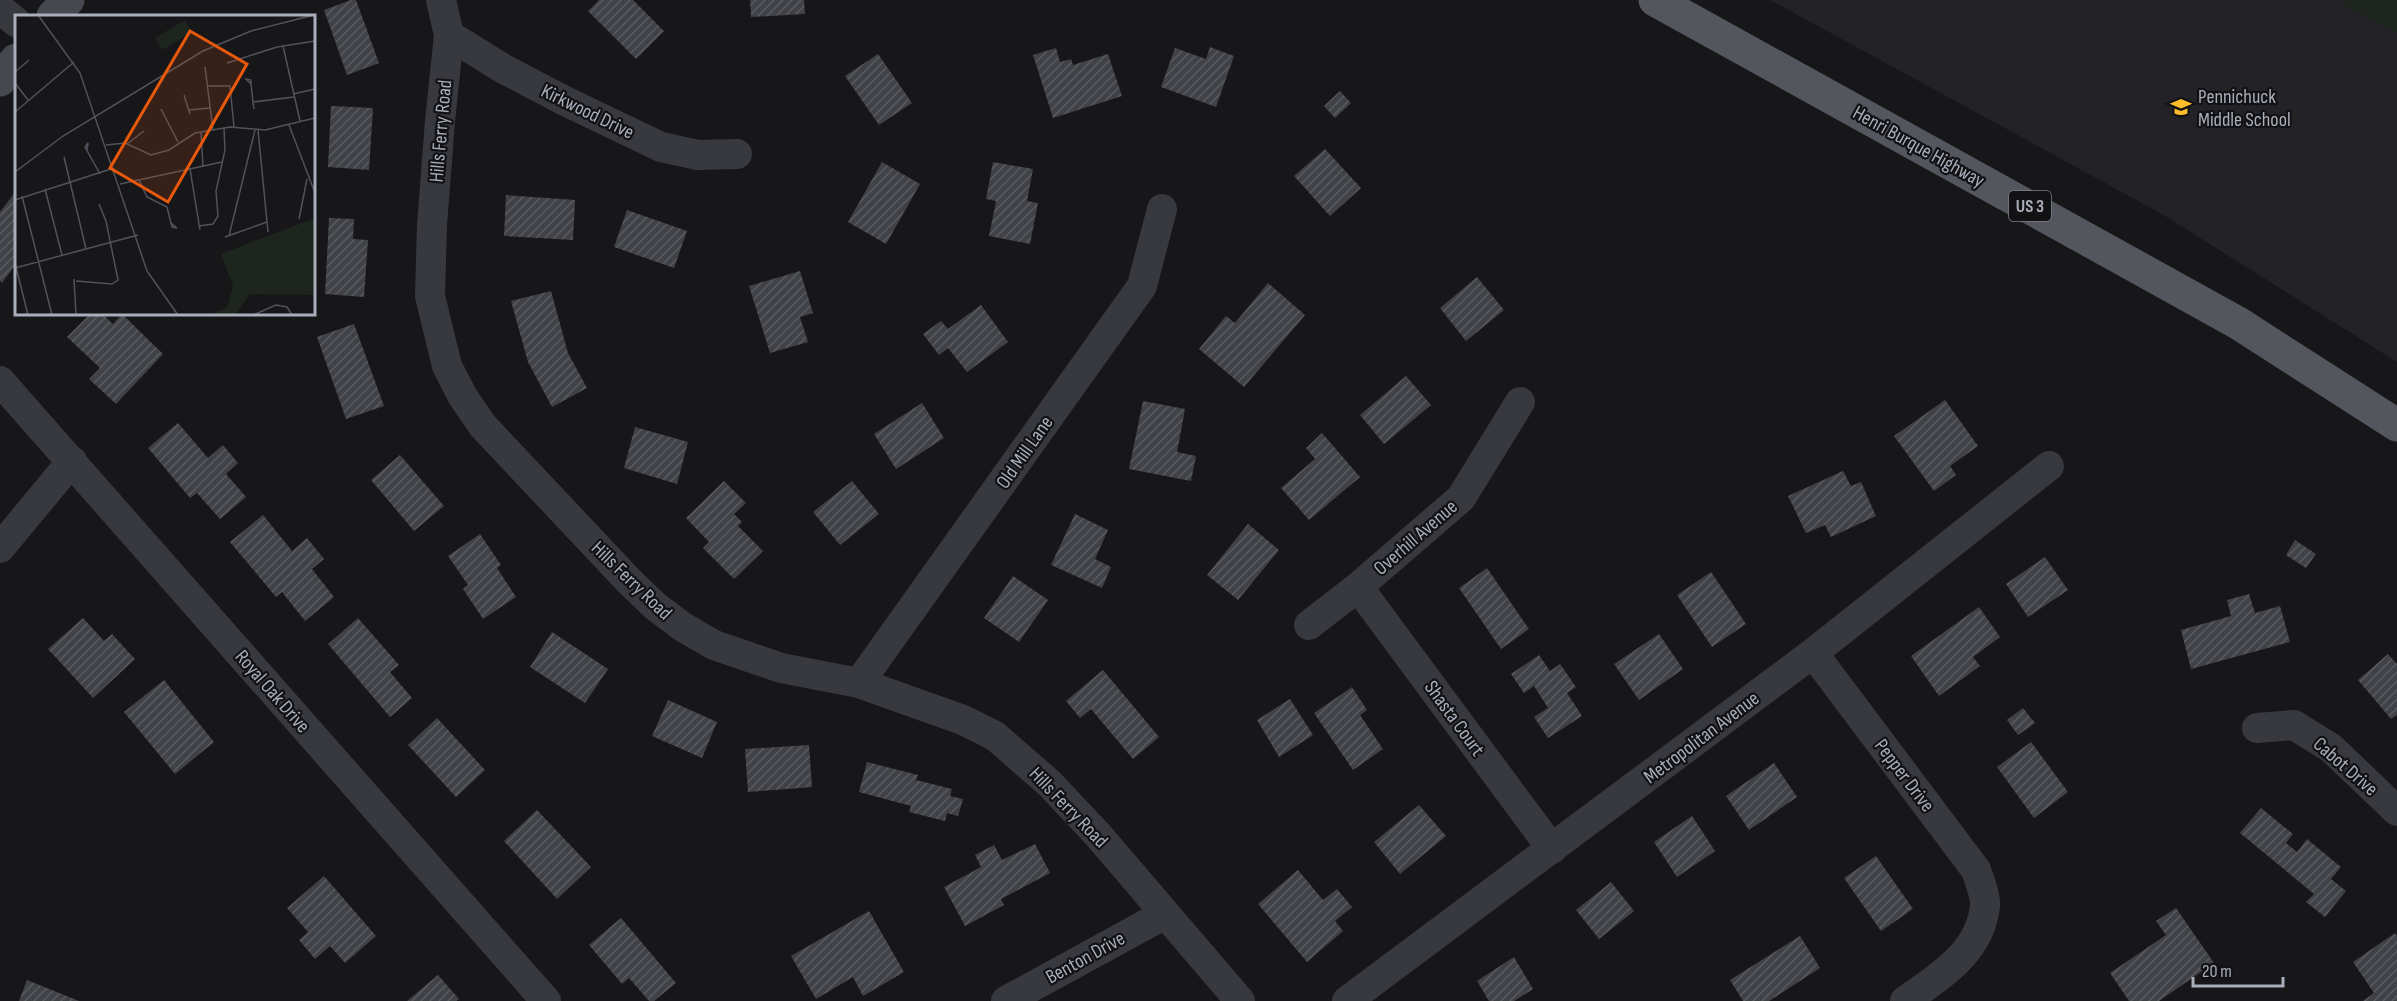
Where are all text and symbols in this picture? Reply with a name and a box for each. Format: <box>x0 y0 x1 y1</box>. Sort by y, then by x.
inset map <box>15 15 315 315</box>
street label: Hills Ferry Road <box>425 79 457 183</box>
street label: Kirkwood Drive <box>537 79 638 145</box>
place label: Pennichuck Middle School <box>2198 85 2291 132</box>
school or university icon: Pennichuck Middle School <box>2169 95 2193 119</box>
street label: Henri Burque Highway <box>1849 101 1989 193</box>
road number: US 3 <box>2009 191 2051 221</box>
street label: Old Mill Lane <box>991 412 1058 493</box>
street label: Overhill Avenue <box>1369 495 1462 581</box>
street label: Hills Ferry Road <box>586 536 677 625</box>
street label: Royal Oak Drive <box>230 645 315 738</box>
street label: Shasta Court <box>1419 676 1490 761</box>
street label: Metropolitan Avenue <box>1639 687 1764 789</box>
street label: Cabot Drive <box>2308 732 2383 801</box>
street label: Pepper Drive <box>1869 734 1939 817</box>
street label: Hills Ferry Road <box>1024 762 1113 853</box>
street label: Benton Drive <box>1042 926 1129 989</box>
scale bar <box>2193 950 2283 988</box>
text: 20 m <box>2202 961 2232 982</box>

